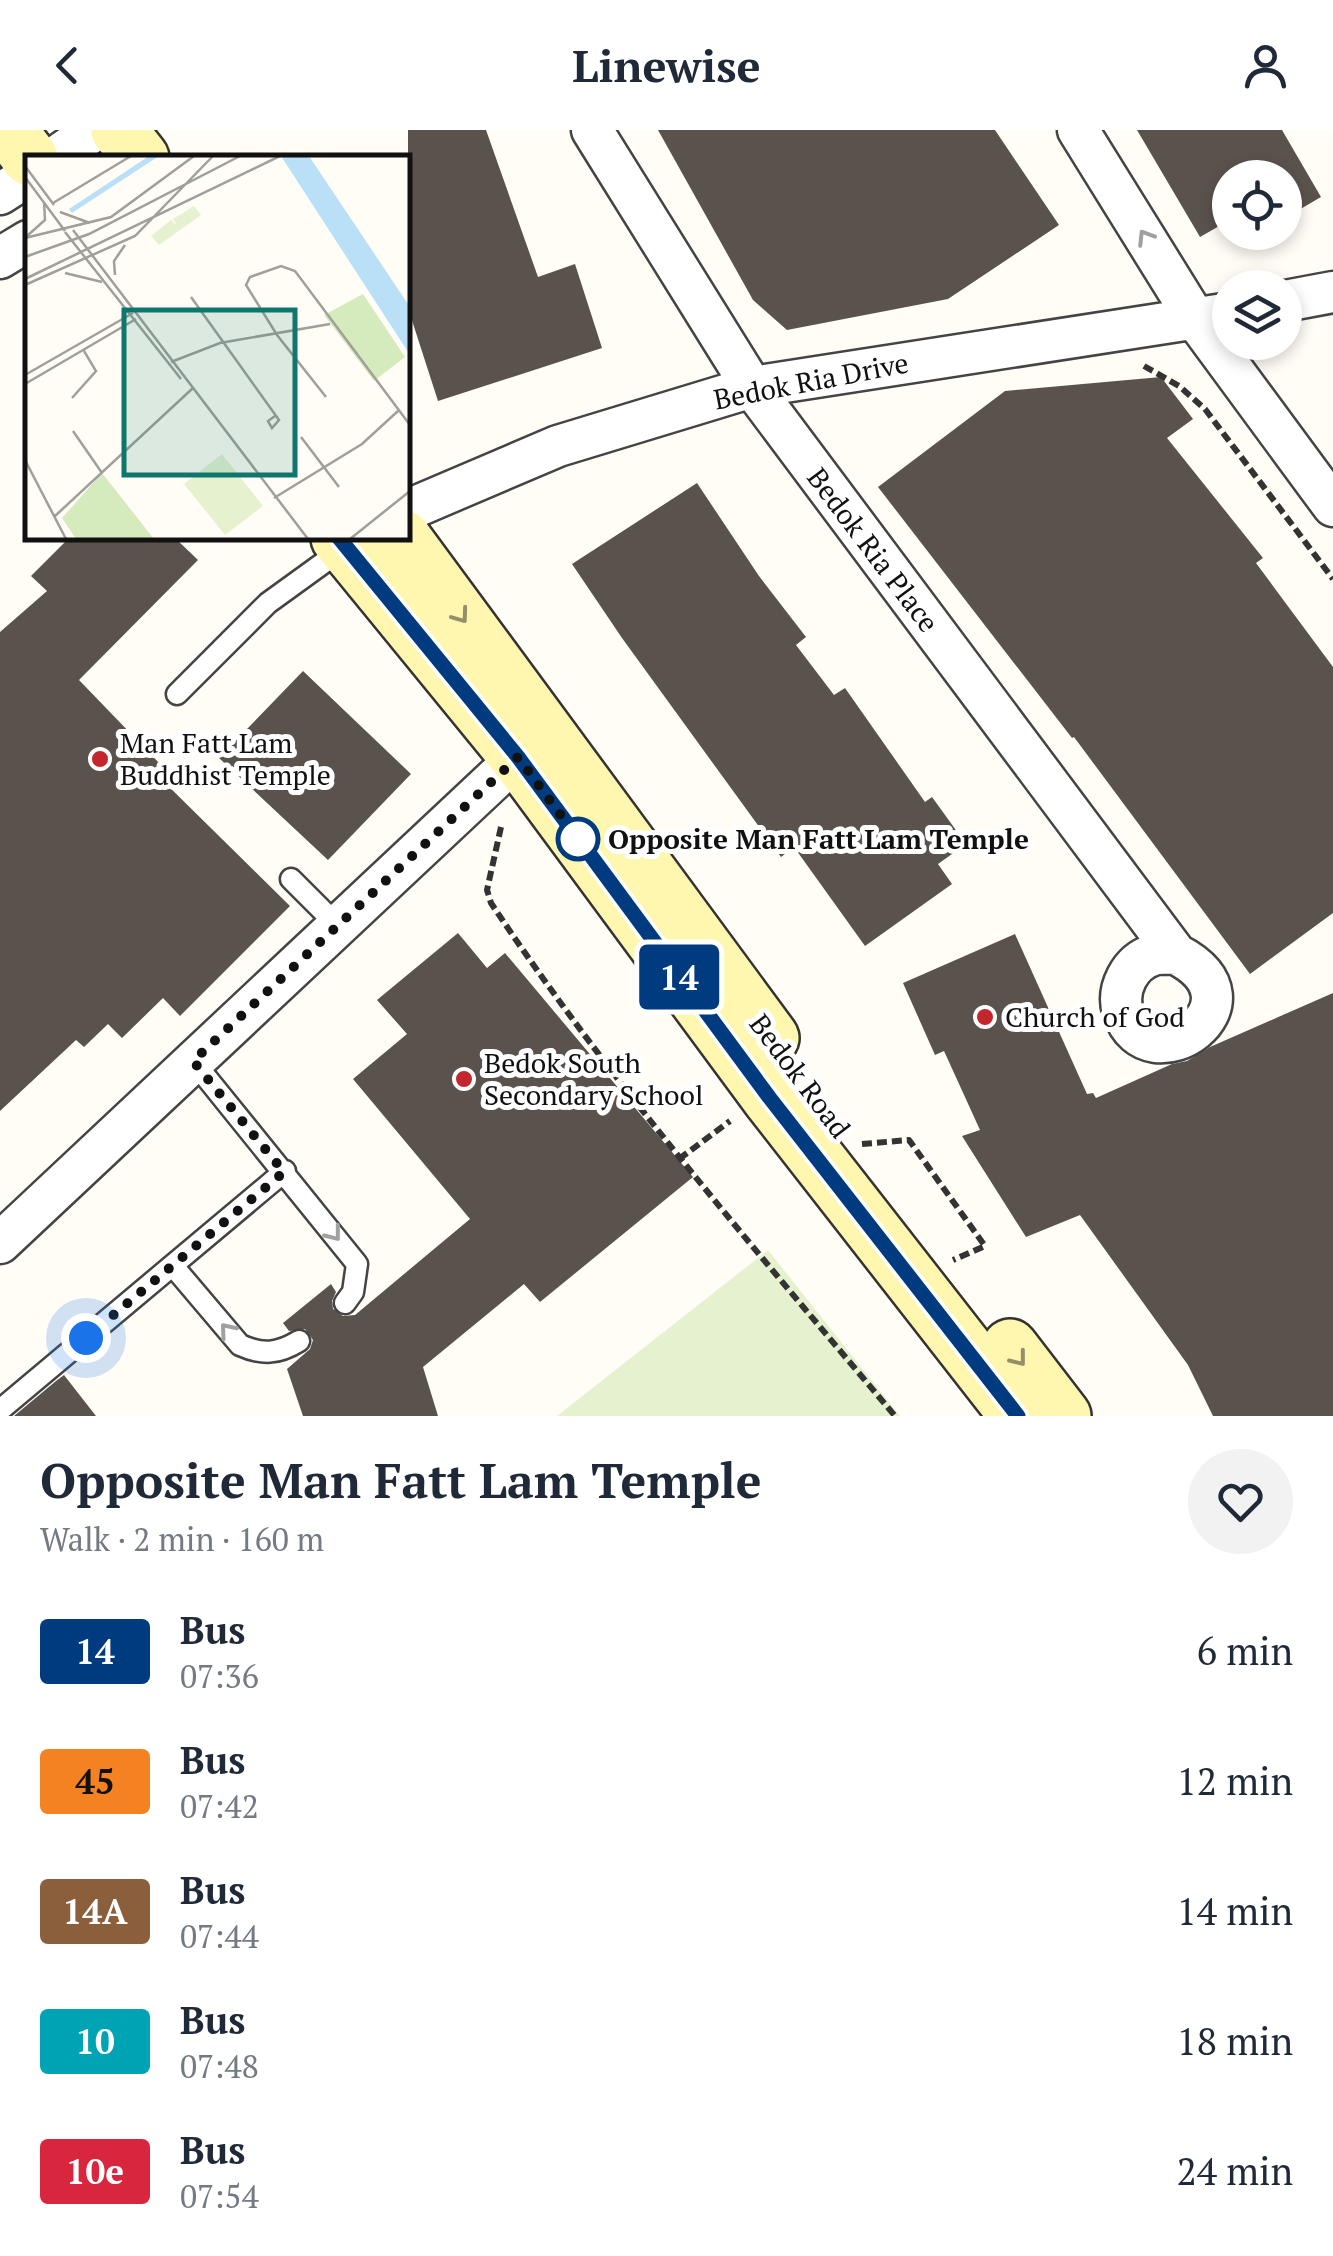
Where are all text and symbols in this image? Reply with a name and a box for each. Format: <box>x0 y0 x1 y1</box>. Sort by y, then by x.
text: Linewise <box>572 35 761 95</box>
icon: back <box>40 38 95 93</box>
icon: person <box>1238 38 1293 93</box>
inset map <box>25 155 410 540</box>
map controls <box>1212 160 1302 360</box>
button: locate <box>1212 160 1302 250</box>
one-way arrow <box>1138 230 1157 248</box>
button: layers <box>1212 270 1302 360</box>
street label: Bedok Ria Drive <box>710 343 911 418</box>
street label: Bedok Ria Place <box>799 460 947 639</box>
one-way arrow <box>449 605 467 623</box>
place label: Man Fatt Lam Buddhist Temple <box>120 724 331 793</box>
marker: Man Fatt Lam Buddhist Temple <box>89 748 111 770</box>
marker: Opposite Man Fatt Lam Temple <box>557 818 599 860</box>
place label: Opposite Man Fatt Lam Temple <box>608 820 1029 857</box>
line badge: 14 <box>634 944 724 1010</box>
text: 14 <box>659 954 699 1000</box>
place label: Church of God <box>1005 998 1185 1035</box>
street label: Bedok Road <box>742 1006 859 1145</box>
marker: Church of God <box>974 1006 996 1028</box>
place label: Bedok South Secondary School <box>484 1044 704 1113</box>
marker: Bedok South Secondary School <box>453 1068 475 1090</box>
one-way arrow <box>322 1223 340 1241</box>
your location <box>61 1313 111 1363</box>
one-way arrow <box>220 1323 238 1341</box>
one-way arrow <box>1007 1348 1025 1366</box>
text: Opposite Man Fatt Lam Temple <box>40 1448 762 1512</box>
button: heart <box>1188 1449 1293 1554</box>
text: Walk · 2 min · 160 m <box>40 1518 324 1560</box>
text: Bus <box>180 1605 245 1655</box>
text: 6 min <box>1197 1626 1293 1676</box>
text: 14 <box>75 1628 115 1674</box>
text: 07:36 <box>180 1655 259 1697</box>
text: Bus <box>180 1735 245 1785</box>
text: 12 min <box>1176 1756 1293 1806</box>
text: 45 <box>75 1758 115 1804</box>
text: 07:42 <box>180 1785 259 1827</box>
text: Bus <box>180 1865 245 1915</box>
text: 14 min <box>1176 1886 1293 1936</box>
text: 14A <box>62 1888 128 1934</box>
text: 07:44 <box>180 1915 259 1957</box>
text: Bus <box>180 1995 245 2045</box>
text: 18 min <box>1176 2016 1293 2066</box>
text: 10 <box>75 2018 115 2064</box>
text: 07:48 <box>180 2045 259 2087</box>
text: Bus <box>180 2125 245 2175</box>
text: 24 min <box>1176 2146 1293 2196</box>
text: 10e <box>66 2148 124 2194</box>
text: 07:54 <box>180 2175 259 2217</box>

